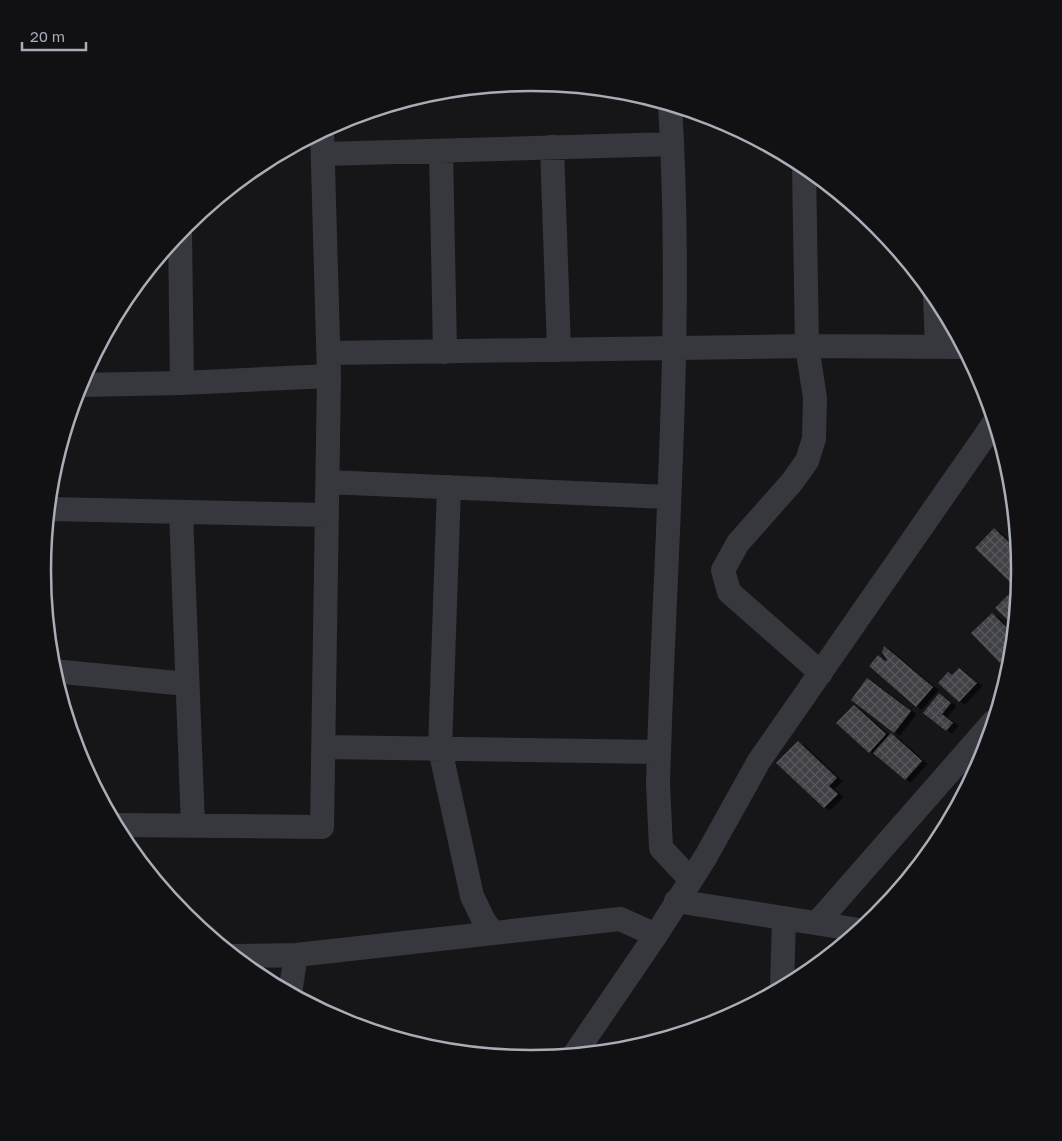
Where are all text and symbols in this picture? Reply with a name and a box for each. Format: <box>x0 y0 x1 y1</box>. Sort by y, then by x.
scale bar <box>22 20 86 52</box>
text: 20 m <box>30 27 65 45</box>

